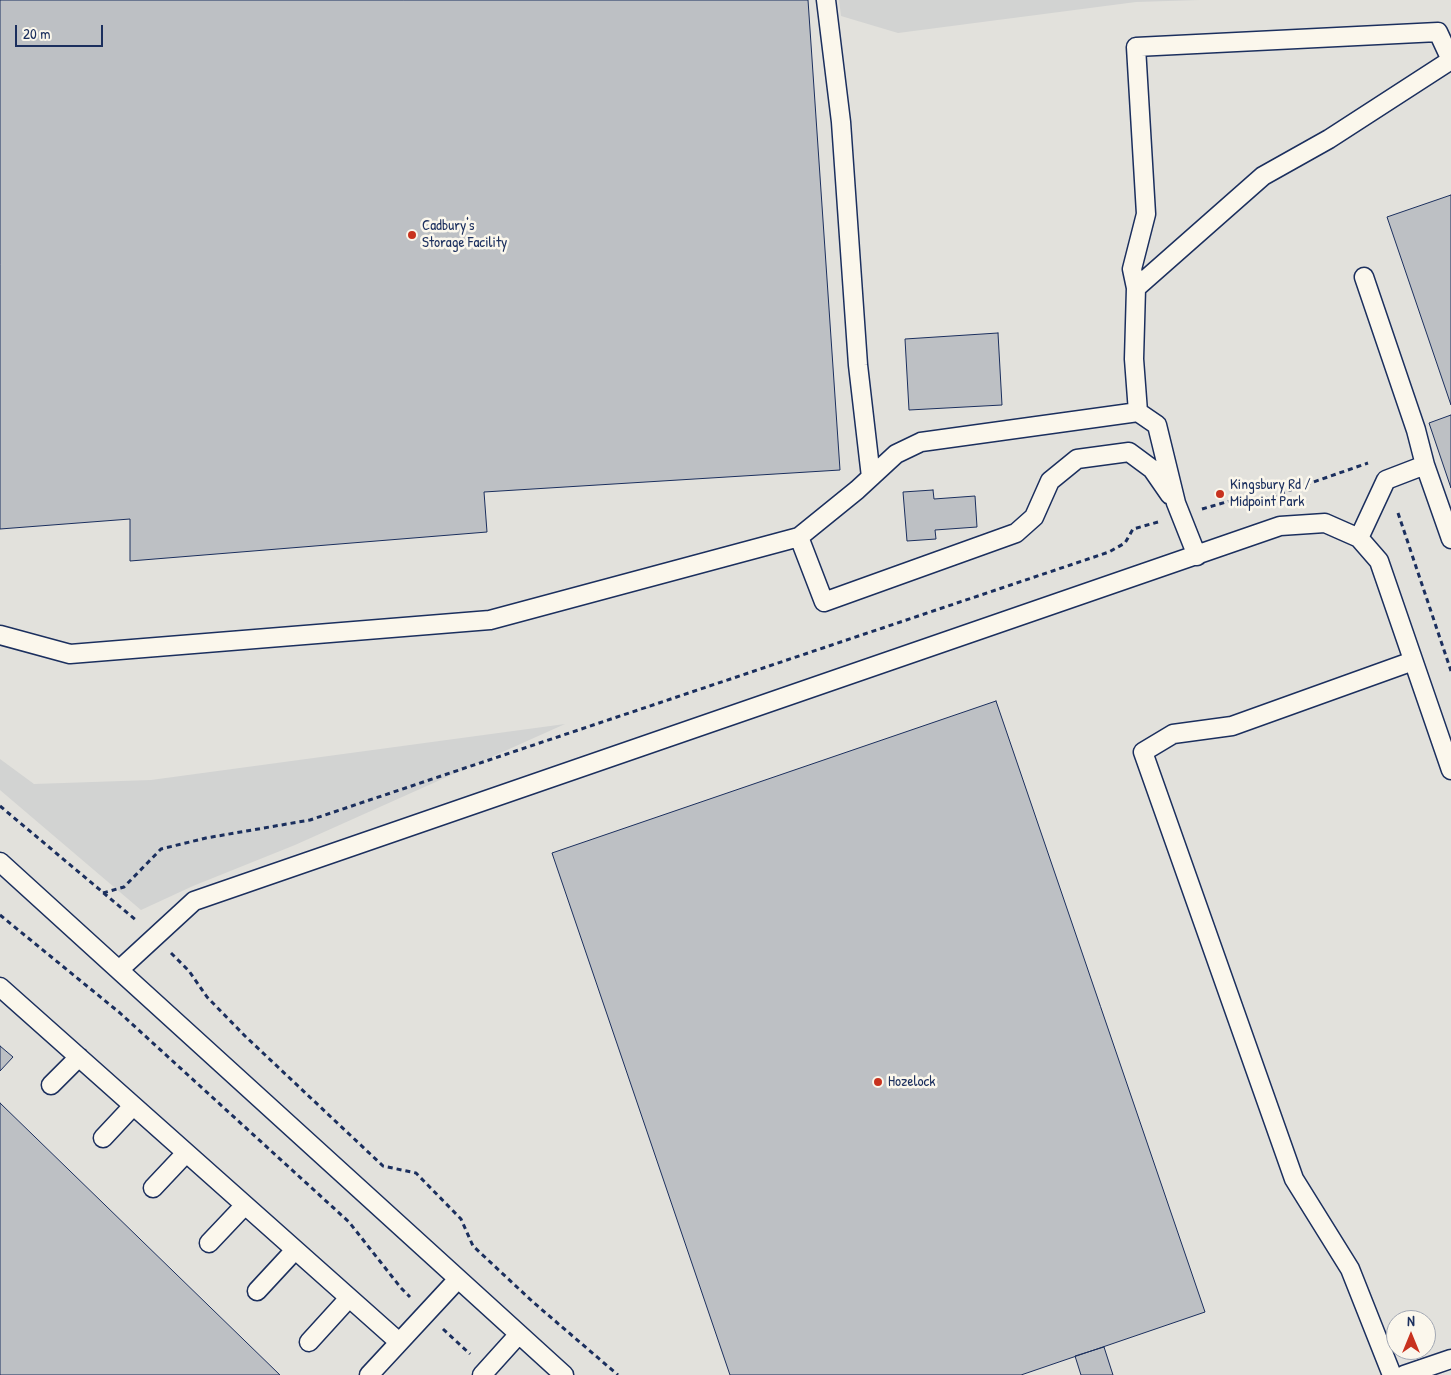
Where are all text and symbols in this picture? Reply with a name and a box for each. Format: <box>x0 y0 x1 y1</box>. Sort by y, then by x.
scale bar <box>18 15 105 47</box>
text: 20 m <box>23 23 50 44</box>
place label: Cadbury's Storage Facility <box>422 217 507 252</box>
marker: Cadbury's Storage Facility <box>406 229 418 241</box>
place label: Kingsbury Rd / Midpoint Park <box>1230 476 1311 511</box>
marker: Kingsbury Rd / Midpoint Park <box>1214 488 1226 500</box>
place label: Hozelock <box>888 1073 936 1091</box>
marker: Hozelock <box>872 1076 884 1088</box>
north arrow <box>1386 1310 1436 1360</box>
text: N <box>1407 1311 1415 1330</box>

